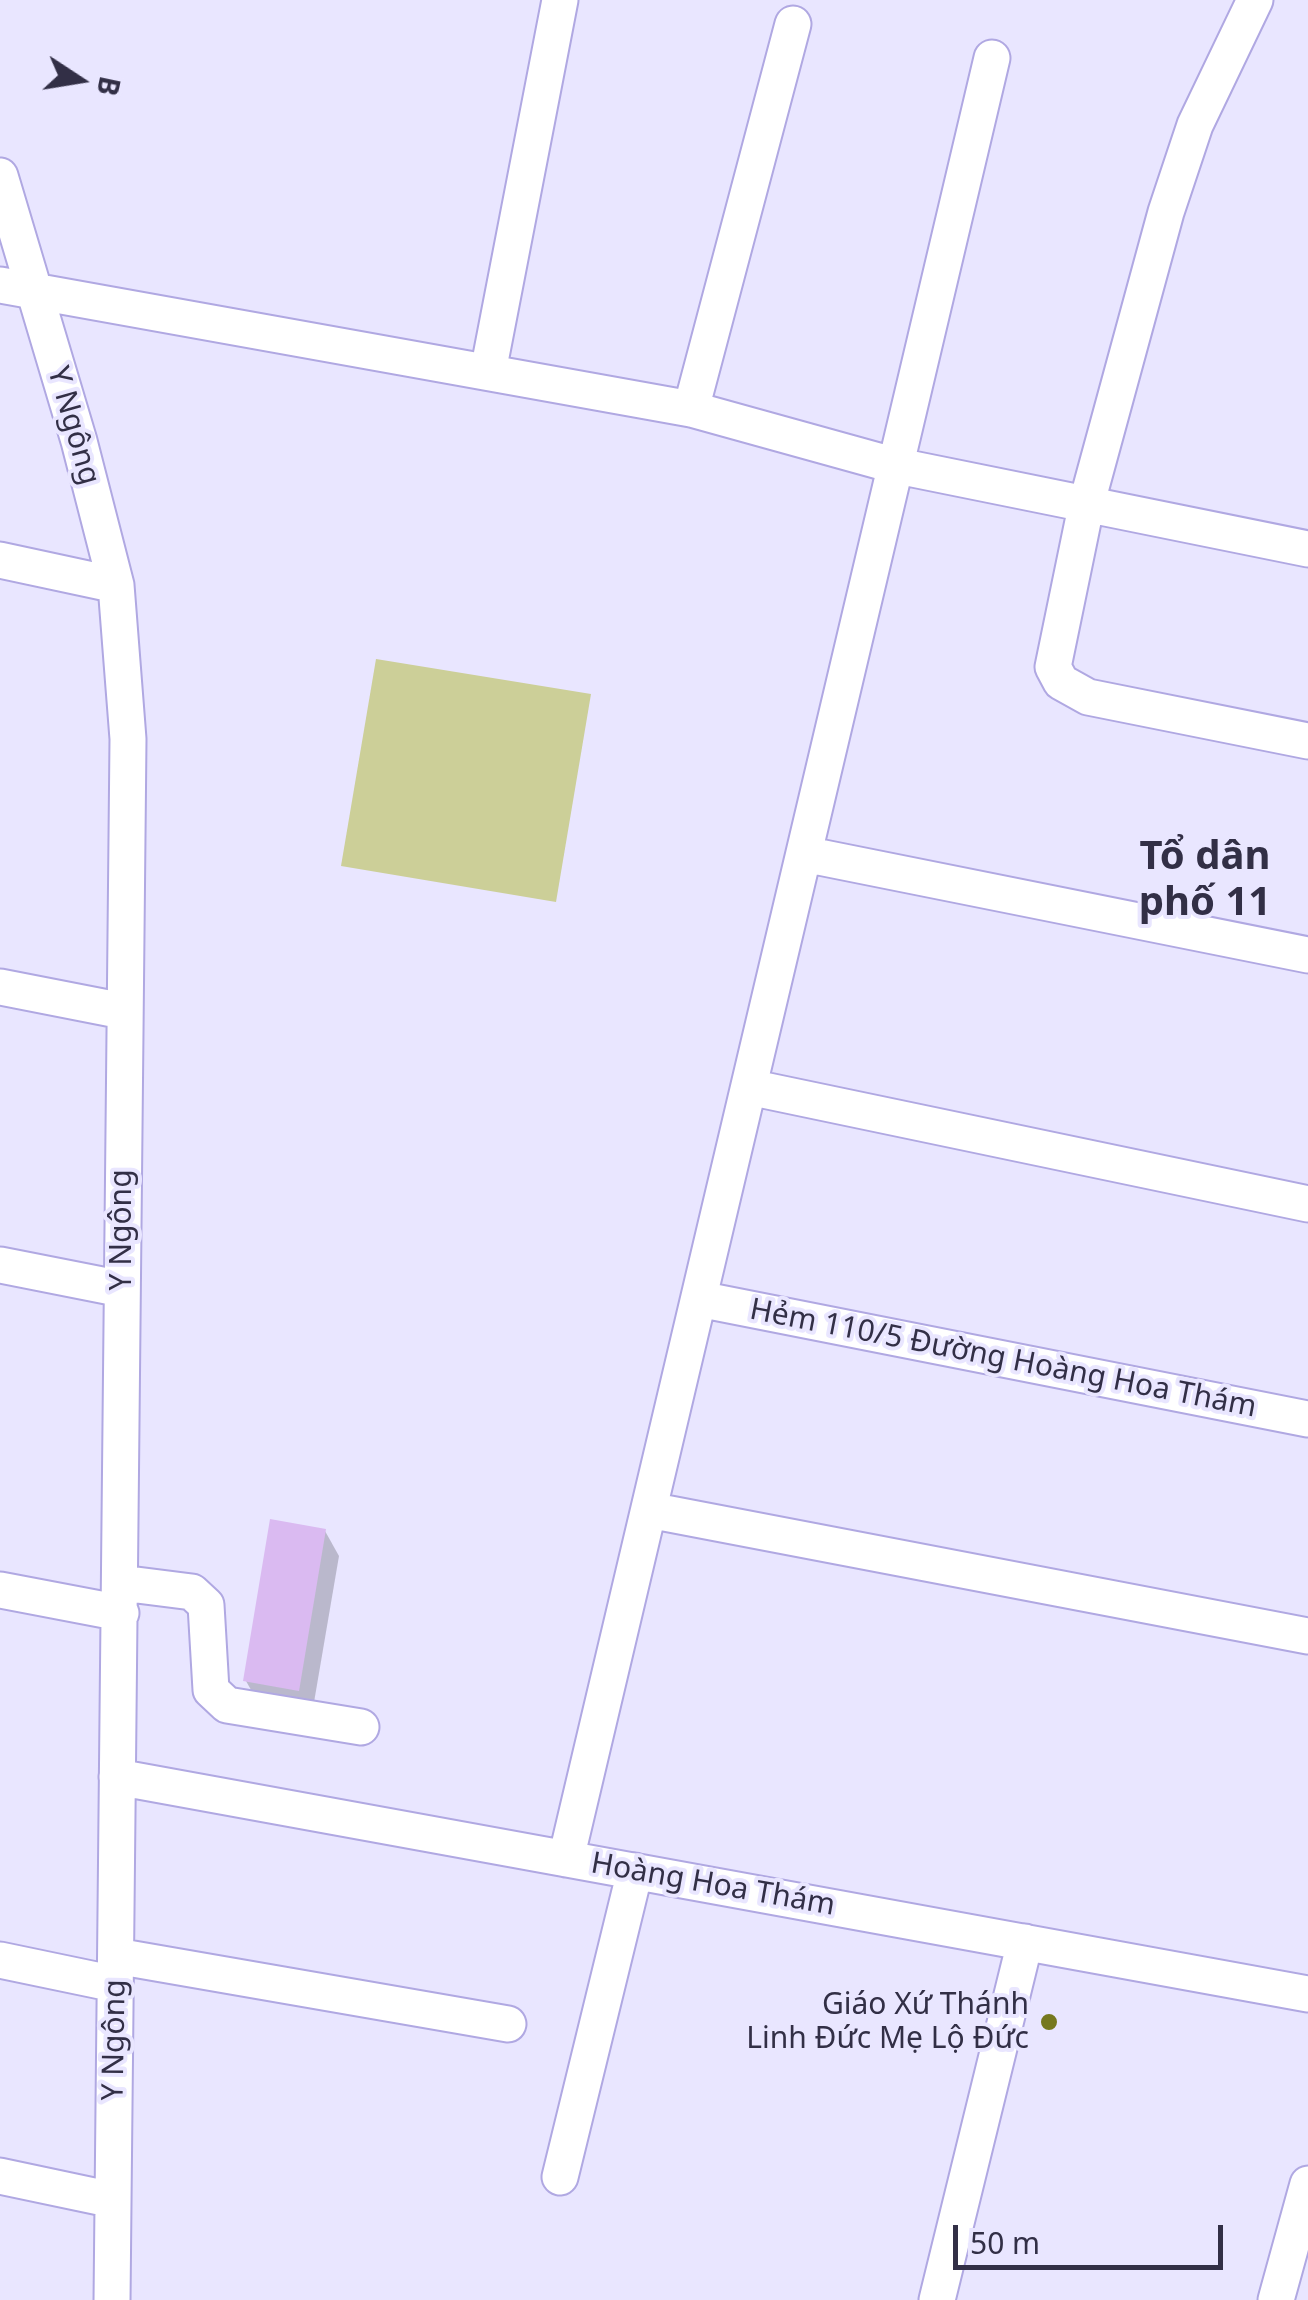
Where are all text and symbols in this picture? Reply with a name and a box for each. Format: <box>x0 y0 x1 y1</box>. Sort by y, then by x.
north arrow <box>30 30 130 130</box>
text: B <box>89 73 130 99</box>
street label: Y Ngông <box>39 363 107 489</box>
district label: Tổ dân phố 11 <box>1139 834 1271 928</box>
street label: Y Ngông <box>104 1169 140 1291</box>
street label: Hẻm 110/5 Đường Hoàng Hoa Thám <box>747 1292 1259 1426</box>
street label: Hoàng Hoa Thám <box>588 1846 838 1924</box>
street label: Y Ngông <box>96 1979 134 2101</box>
place label: Giáo Xứ Thánh Linh Đức Mẹ Lộ Đức <box>746 1987 1029 2058</box>
marker: Giáo Xứ Thánh Linh Đức Mẹ Lộ Đức <box>1038 2011 1060 2033</box>
scale bar <box>958 2205 1228 2267</box>
text: 50 m <box>970 2222 1040 2263</box>

